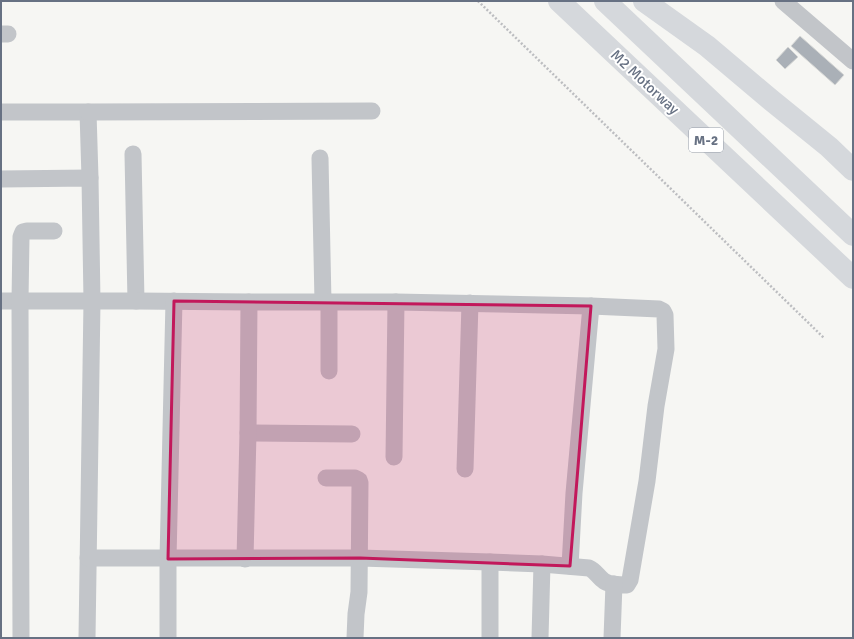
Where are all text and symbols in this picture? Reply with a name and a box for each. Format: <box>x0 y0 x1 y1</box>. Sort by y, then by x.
street label: M2 Motorway <box>607 46 683 118</box>
road number: M-2 <box>689 128 723 152</box>

